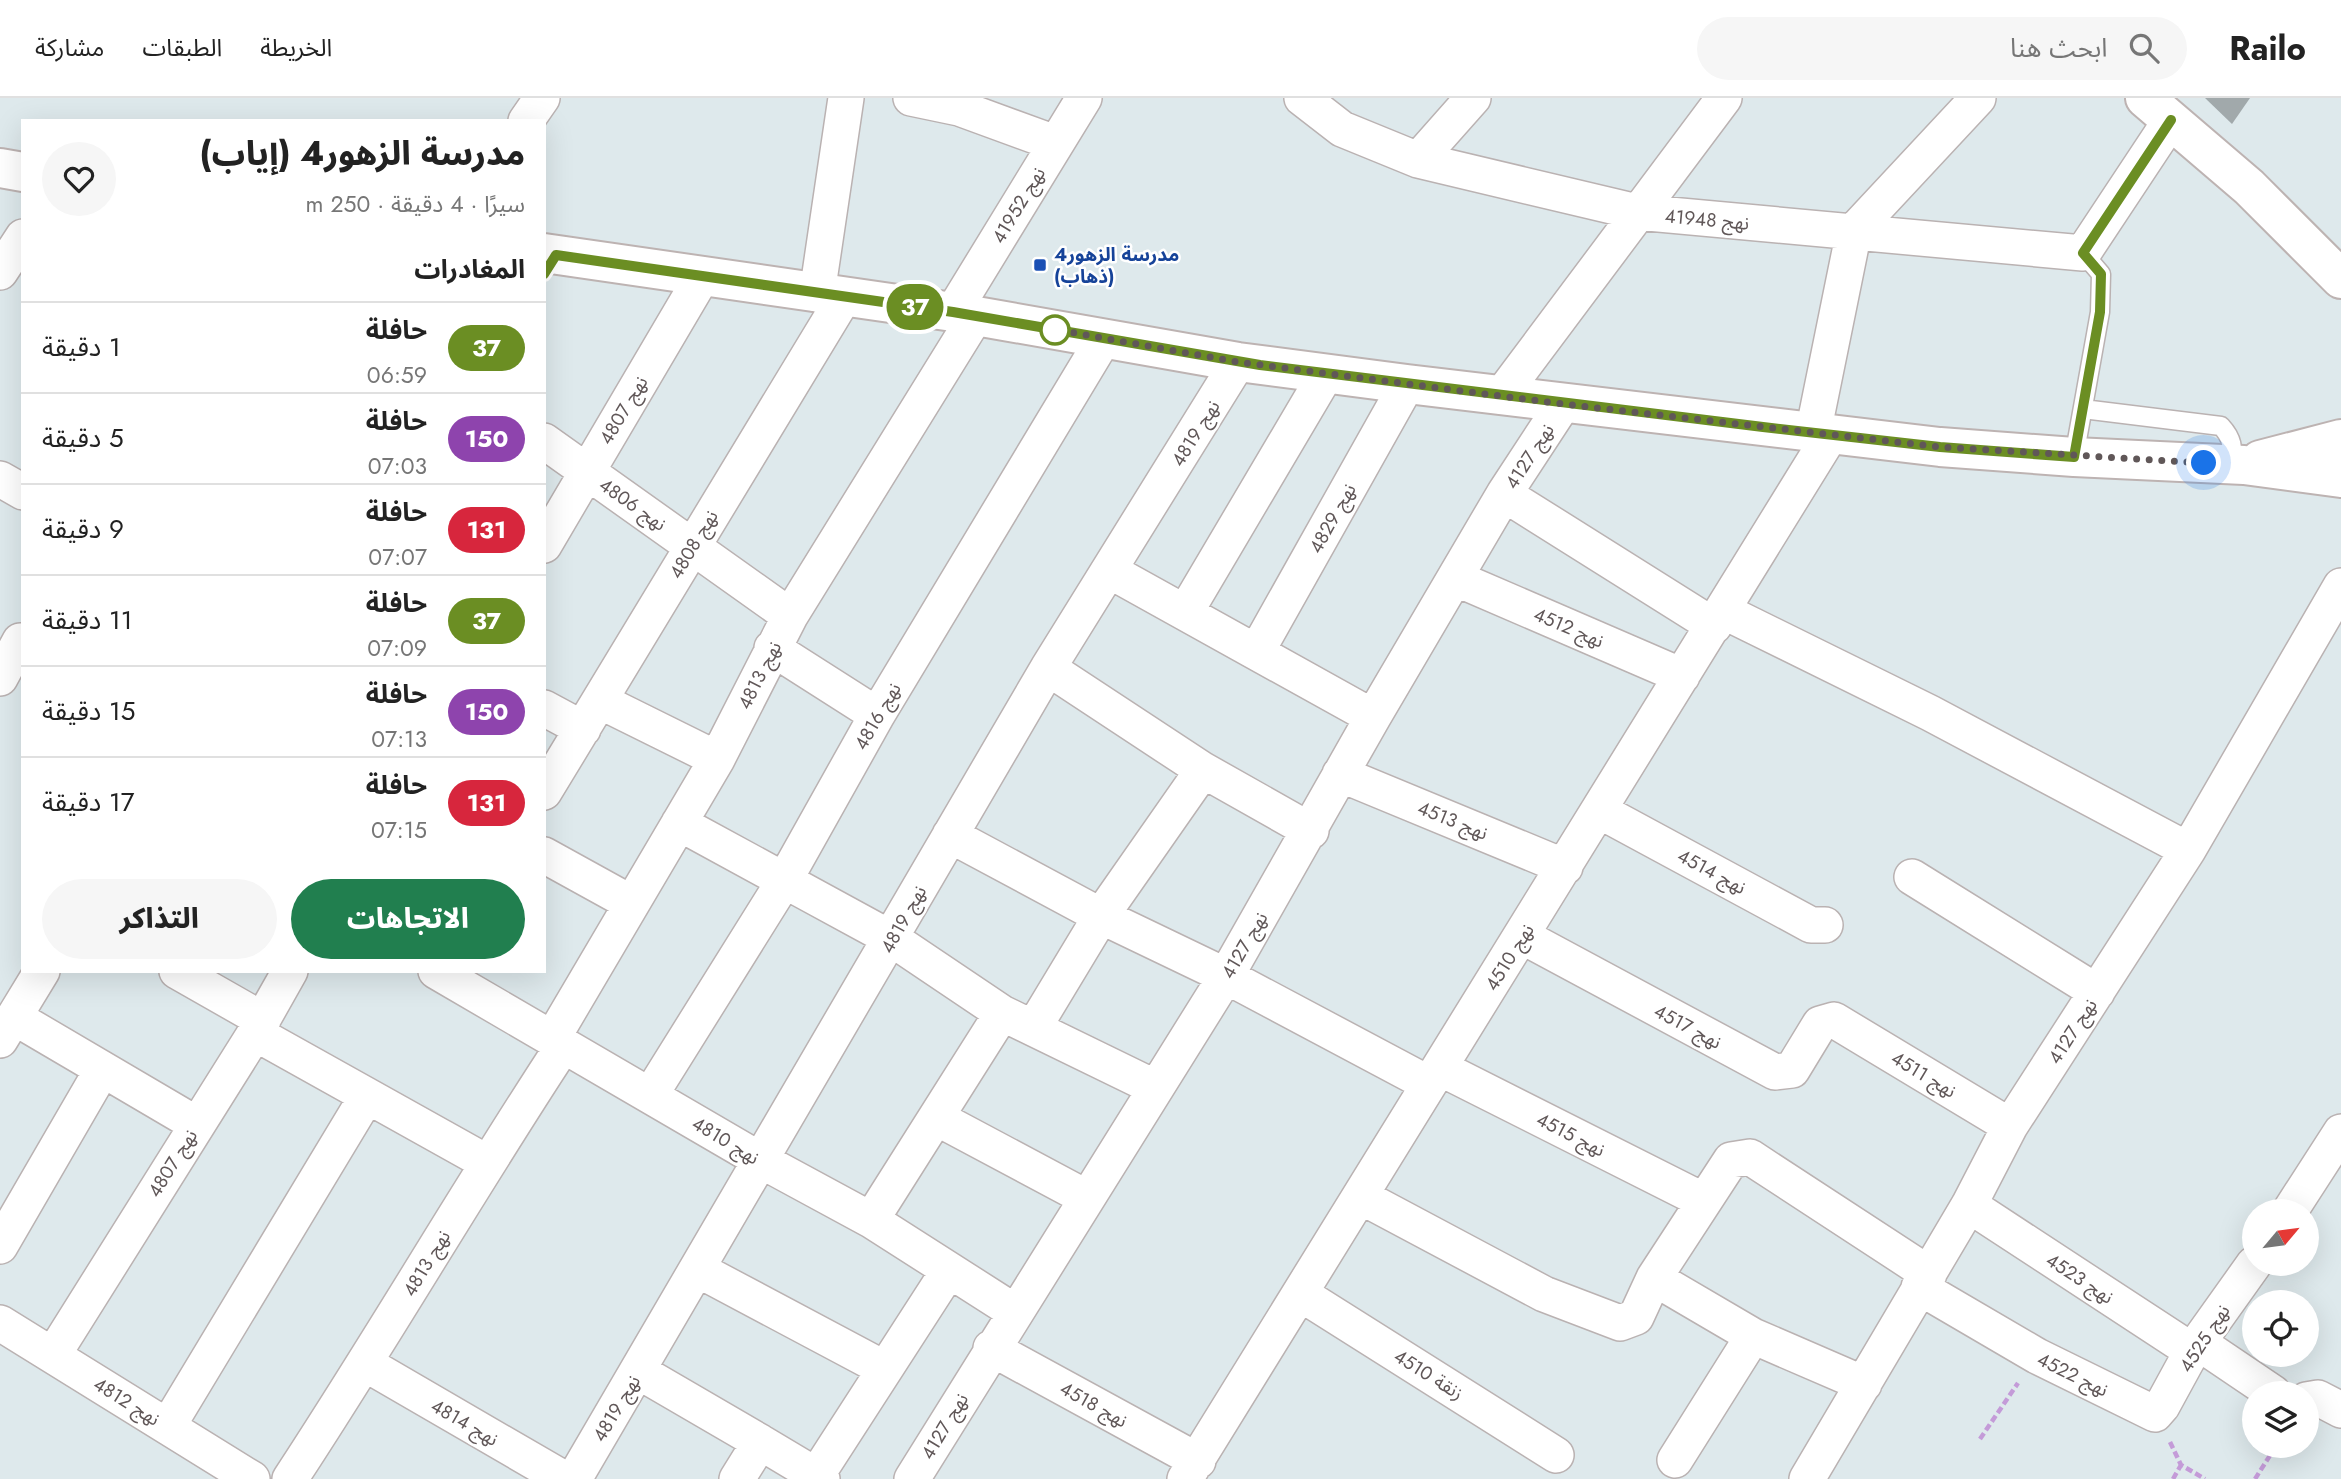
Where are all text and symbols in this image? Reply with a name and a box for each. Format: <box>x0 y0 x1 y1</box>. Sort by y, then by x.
search box <box>1697 17 2187 80</box>
text: Railo <box>2229 25 2306 72</box>
text: ابحث هنا <box>2010 29 2107 67</box>
icon: search <box>2125 29 2163 67</box>
text: مشاركة <box>35 30 104 65</box>
text: الطبقات <box>142 30 222 65</box>
text: الخريطة <box>260 30 332 65</box>
text: مدرسة الزهور4 (إياب) <box>200 130 525 177</box>
button: heart <box>42 142 116 216</box>
street label: نهج 41952 <box>985 162 1053 249</box>
text: سيرًا · 4 دقيقة · 250 m <box>306 187 525 221</box>
street label: نهج 41948 <box>1663 202 1750 238</box>
place label: مدرسة الزهور4 (ذهاب) <box>1054 241 1179 290</box>
text: المغادرات <box>414 250 525 288</box>
marker: مدرسة الزهور4 (ذهاب) <box>1032 257 1048 273</box>
line badge: 37 <box>884 284 946 330</box>
text: 37 <box>900 289 930 324</box>
text: حافلة <box>366 311 427 349</box>
unlabelled marker <box>1040 315 1070 345</box>
text: 1 دقيقة <box>42 328 121 366</box>
text: 37 <box>472 330 501 365</box>
text: 06:59 <box>367 358 427 392</box>
street label: نهج 4807 <box>592 371 655 450</box>
street label: نهج 4819 <box>1164 395 1227 472</box>
text: حافلة <box>366 402 427 440</box>
street label: نهج 4127 <box>1498 418 1562 495</box>
text: 5 دقيقة <box>42 419 124 457</box>
text: 150 <box>465 421 508 456</box>
your location <box>2186 445 2221 480</box>
text: 07:03 <box>368 449 427 483</box>
street label: نهج 4806 <box>593 471 672 538</box>
street label: نهج 4829 <box>1302 478 1364 559</box>
text: حافلة <box>366 493 427 531</box>
street label: نهج 4808 <box>662 505 725 584</box>
text: 9 دقيقة <box>42 510 124 548</box>
text: 131 <box>467 512 506 547</box>
text: 07:07 <box>368 540 427 574</box>
text: حافلة <box>366 584 427 622</box>
text: 11 دقيقة <box>42 601 132 639</box>
street label: نهج 4512 <box>1529 601 1608 655</box>
text: 37 <box>472 603 501 638</box>
text: 07:09 <box>367 631 427 665</box>
street label: نهج 4813 <box>731 636 789 714</box>
text: حافلة <box>366 675 427 713</box>
street label: نهج 4816 <box>847 678 908 755</box>
text: 15 دقيقة <box>42 692 135 730</box>
text: 150 <box>465 694 508 729</box>
text: 07:13 <box>371 722 427 756</box>
text: حافلة <box>366 766 427 804</box>
text: 17 دقيقة <box>42 783 134 821</box>
text: 131 <box>467 785 506 820</box>
street label: نهج 4513 <box>1413 794 1492 848</box>
text: 07:15 <box>371 813 427 847</box>
street label: نهج 4514 <box>1672 842 1751 902</box>
button: التذاكر <box>42 879 277 959</box>
button: الاتجاهات <box>291 879 525 959</box>
street label: نهج 4819 <box>874 880 934 959</box>
street label: نهج 4127 <box>1214 907 1275 984</box>
street label: نهج 4510 <box>1478 919 1541 997</box>
street label: نهج 4127 <box>2041 993 2105 1070</box>
street label: نهج 4517 <box>1649 997 1726 1056</box>
street label: نهج 4511 <box>1886 1044 1961 1105</box>
street label: نهج 4515 <box>1531 1106 1610 1164</box>
street label: نهج 4810 <box>686 1110 764 1172</box>
street label: نهج 4807 <box>141 1124 205 1203</box>
north arrow <box>2242 1199 2319 1276</box>
map controls <box>2242 1199 2319 1458</box>
street label: نهج 4813 <box>396 1225 458 1302</box>
street label: نهج 4523 <box>2040 1246 2119 1311</box>
button: locate <box>2242 1290 2319 1367</box>
street label: نهج 4525 <box>2172 1299 2237 1378</box>
street label: زنقة 4510 <box>1389 1342 1469 1406</box>
street label: نهج 4522 <box>2032 1346 2113 1404</box>
street label: نهج 4812 <box>88 1370 165 1433</box>
street label: نهج 4819 <box>586 1370 648 1447</box>
street label: نهج 4518 <box>1055 1375 1132 1435</box>
button: layers <box>2242 1381 2319 1458</box>
street label: نهج 4127 <box>914 1388 976 1465</box>
street label: نهج 4814 <box>426 1392 503 1453</box>

